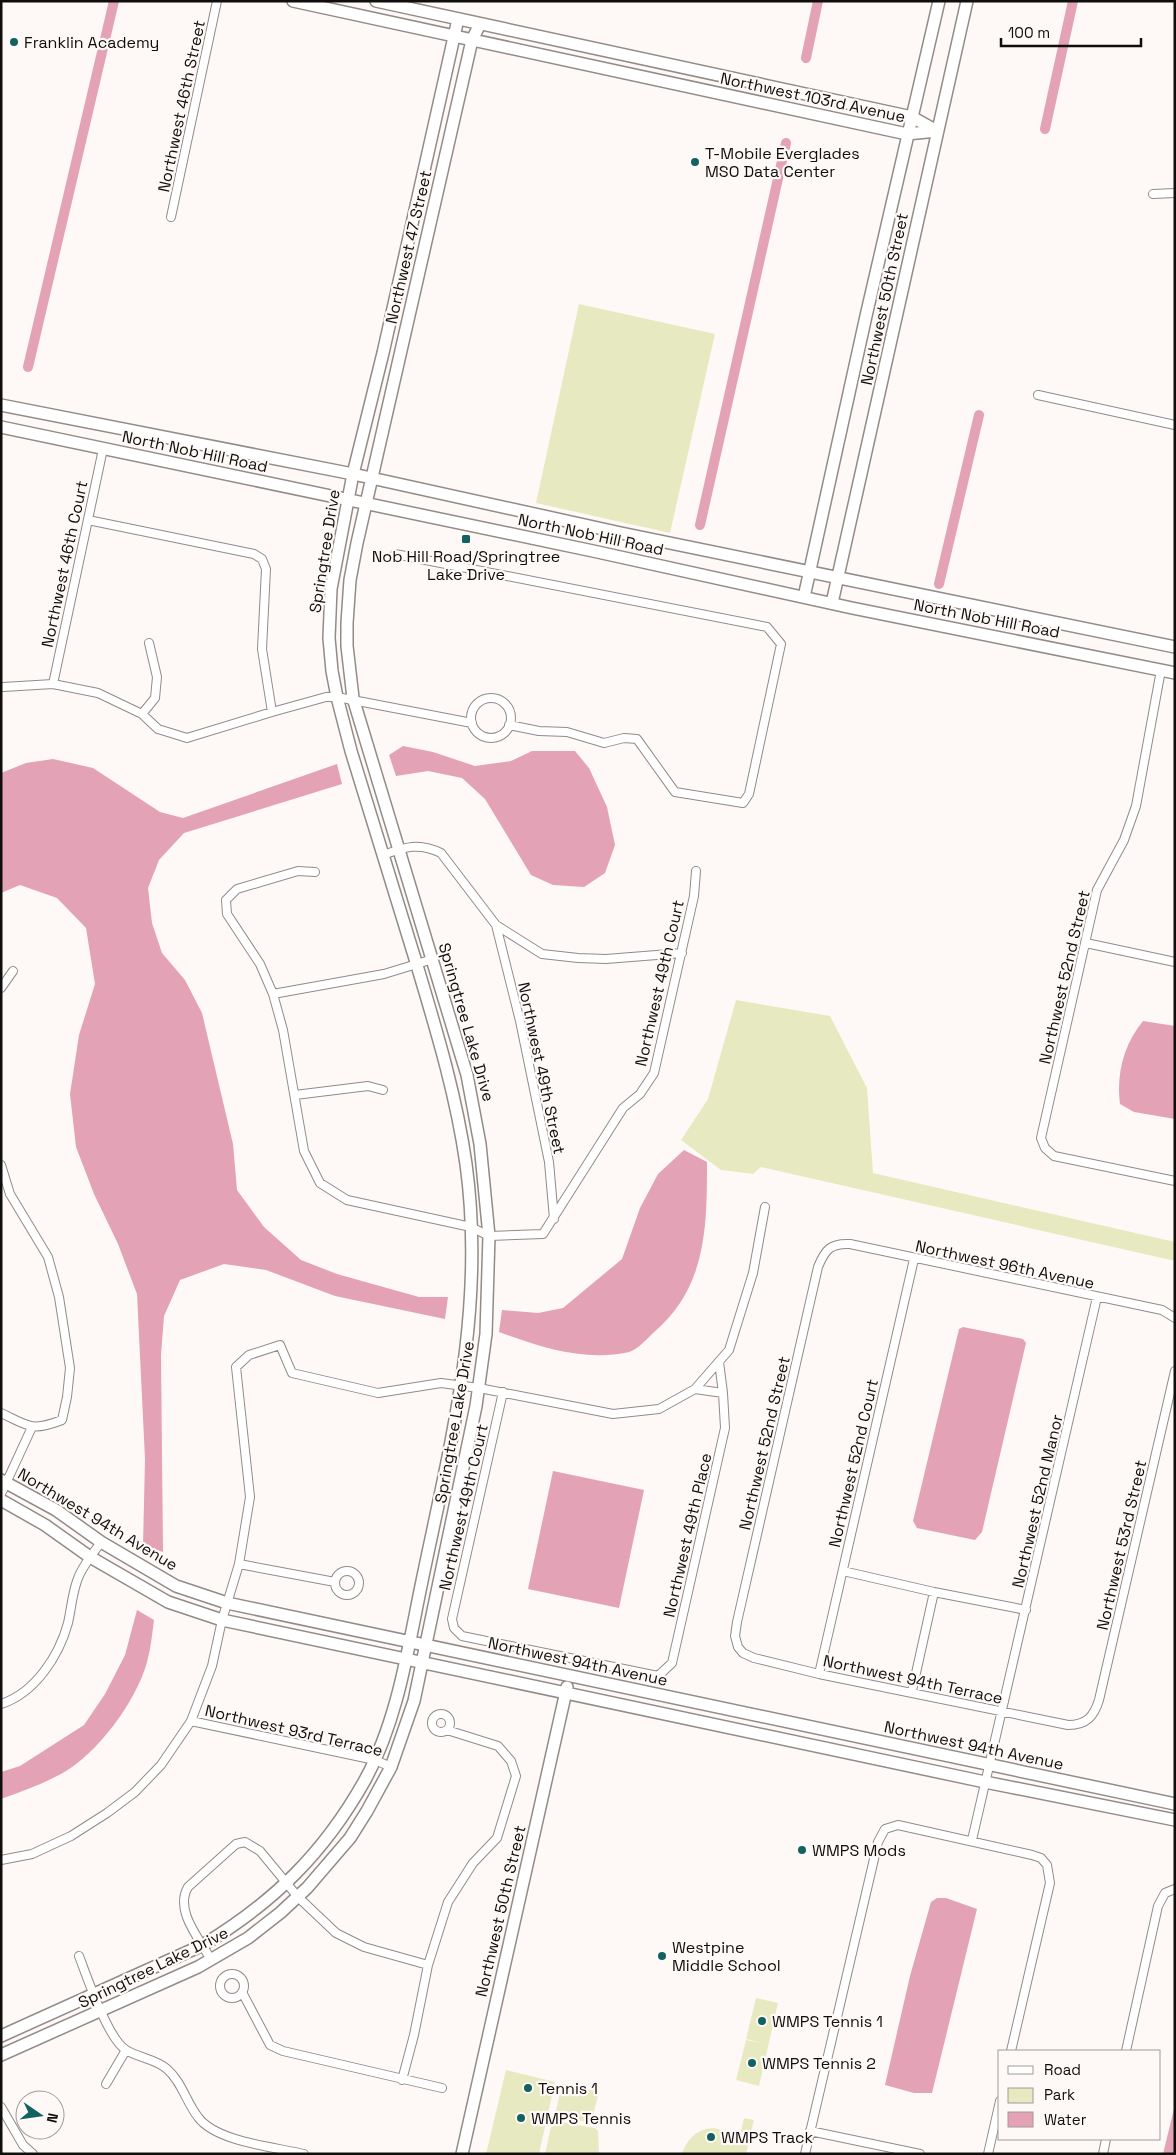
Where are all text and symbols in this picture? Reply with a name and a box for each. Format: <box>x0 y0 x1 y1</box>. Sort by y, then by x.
scale bar <box>1001 15 1141 47</box>
street label: Northwest 46th Street <box>153 18 210 194</box>
text: 100 m <box>1008 23 1050 42</box>
place label: Franklin Academy <box>24 32 159 53</box>
marker: Franklin Academy <box>8 36 20 48</box>
street label: Northwest 103rd Avenue <box>718 68 907 127</box>
place label: T-Mobile Everglades MSO Data Center <box>705 143 860 182</box>
marker: T-Mobile Everglades MSO Data Center <box>689 156 701 168</box>
street label: Northwest 47 Street <box>381 168 436 326</box>
street label: Northwest 50th Street <box>856 211 913 387</box>
street label: North Nob Hill Road <box>120 426 270 477</box>
street label: Northwest 46th Court <box>37 479 92 649</box>
street label: Springtree Drive <box>304 488 345 614</box>
street label: North Nob Hill Road <box>516 509 666 560</box>
marker: Nob Hill Road/Springtree Lake Drive <box>460 533 472 545</box>
place label: Nob Hill Road/Springtree Lake Drive <box>372 546 560 585</box>
street label: North Nob Hill Road <box>912 594 1062 643</box>
street label: Northwest 52nd Street <box>1034 888 1095 1066</box>
street label: Northwest 49th Court <box>630 898 689 1068</box>
street label: Springtree Lake Drive <box>434 940 499 1104</box>
street label: Northwest 49th Street <box>513 980 570 1156</box>
street label: Northwest 96th Avenue <box>913 1235 1096 1294</box>
street label: Springtree Lake Drive <box>430 1339 479 1505</box>
street label: Northwest 52nd Street <box>734 1354 795 1532</box>
street label: Northwest 52nd Court <box>824 1377 883 1549</box>
street label: Northwest 52nd Manor <box>1007 1412 1068 1590</box>
street label: Northwest 49th Court <box>434 1422 493 1592</box>
street label: Northwest 49th Place <box>658 1451 717 1619</box>
street label: Northwest 53rd Street <box>1092 1458 1151 1632</box>
street label: Northwest 94th Avenue <box>14 1463 182 1576</box>
street label: Northwest 94th Avenue <box>486 1632 670 1691</box>
street label: Northwest 94th Terrace <box>821 1650 1005 1709</box>
street label: Northwest 93rd Terrace <box>203 1700 385 1761</box>
street label: Northwest 94th Avenue <box>882 1716 1066 1775</box>
street label: Northwest 50th Street <box>471 1823 530 1999</box>
place label: WMPS Mods <box>812 1840 906 1861</box>
marker: WMPS Mods <box>796 1844 808 1856</box>
street label: Springtree Lake Drive <box>75 1922 232 2013</box>
place label: Westpine Middle School <box>672 1937 781 1976</box>
marker: Westpine Middle School <box>656 1950 668 1962</box>
place label: WMPS Tennis 1 <box>772 2011 883 2032</box>
marker: WMPS Tennis 1 <box>756 2015 768 2027</box>
legend <box>998 2050 1161 2140</box>
place label: WMPS Tennis 2 <box>762 2053 876 2074</box>
marker: WMPS Tennis 2 <box>746 2057 758 2069</box>
text: Road <box>1044 2060 1081 2079</box>
place label: Tennis 1 <box>538 2078 598 2099</box>
marker: Tennis 1 <box>522 2082 534 2094</box>
text: Park <box>1044 2085 1075 2104</box>
north arrow <box>15 2090 65 2140</box>
place label: WMPS Tennis <box>531 2108 631 2129</box>
text: Water <box>1044 2110 1087 2129</box>
text: N <box>43 2111 62 2125</box>
marker: WMPS Tennis <box>515 2112 527 2124</box>
place label: WMPS Track <box>721 2127 813 2148</box>
marker: WMPS Track <box>705 2131 717 2143</box>

